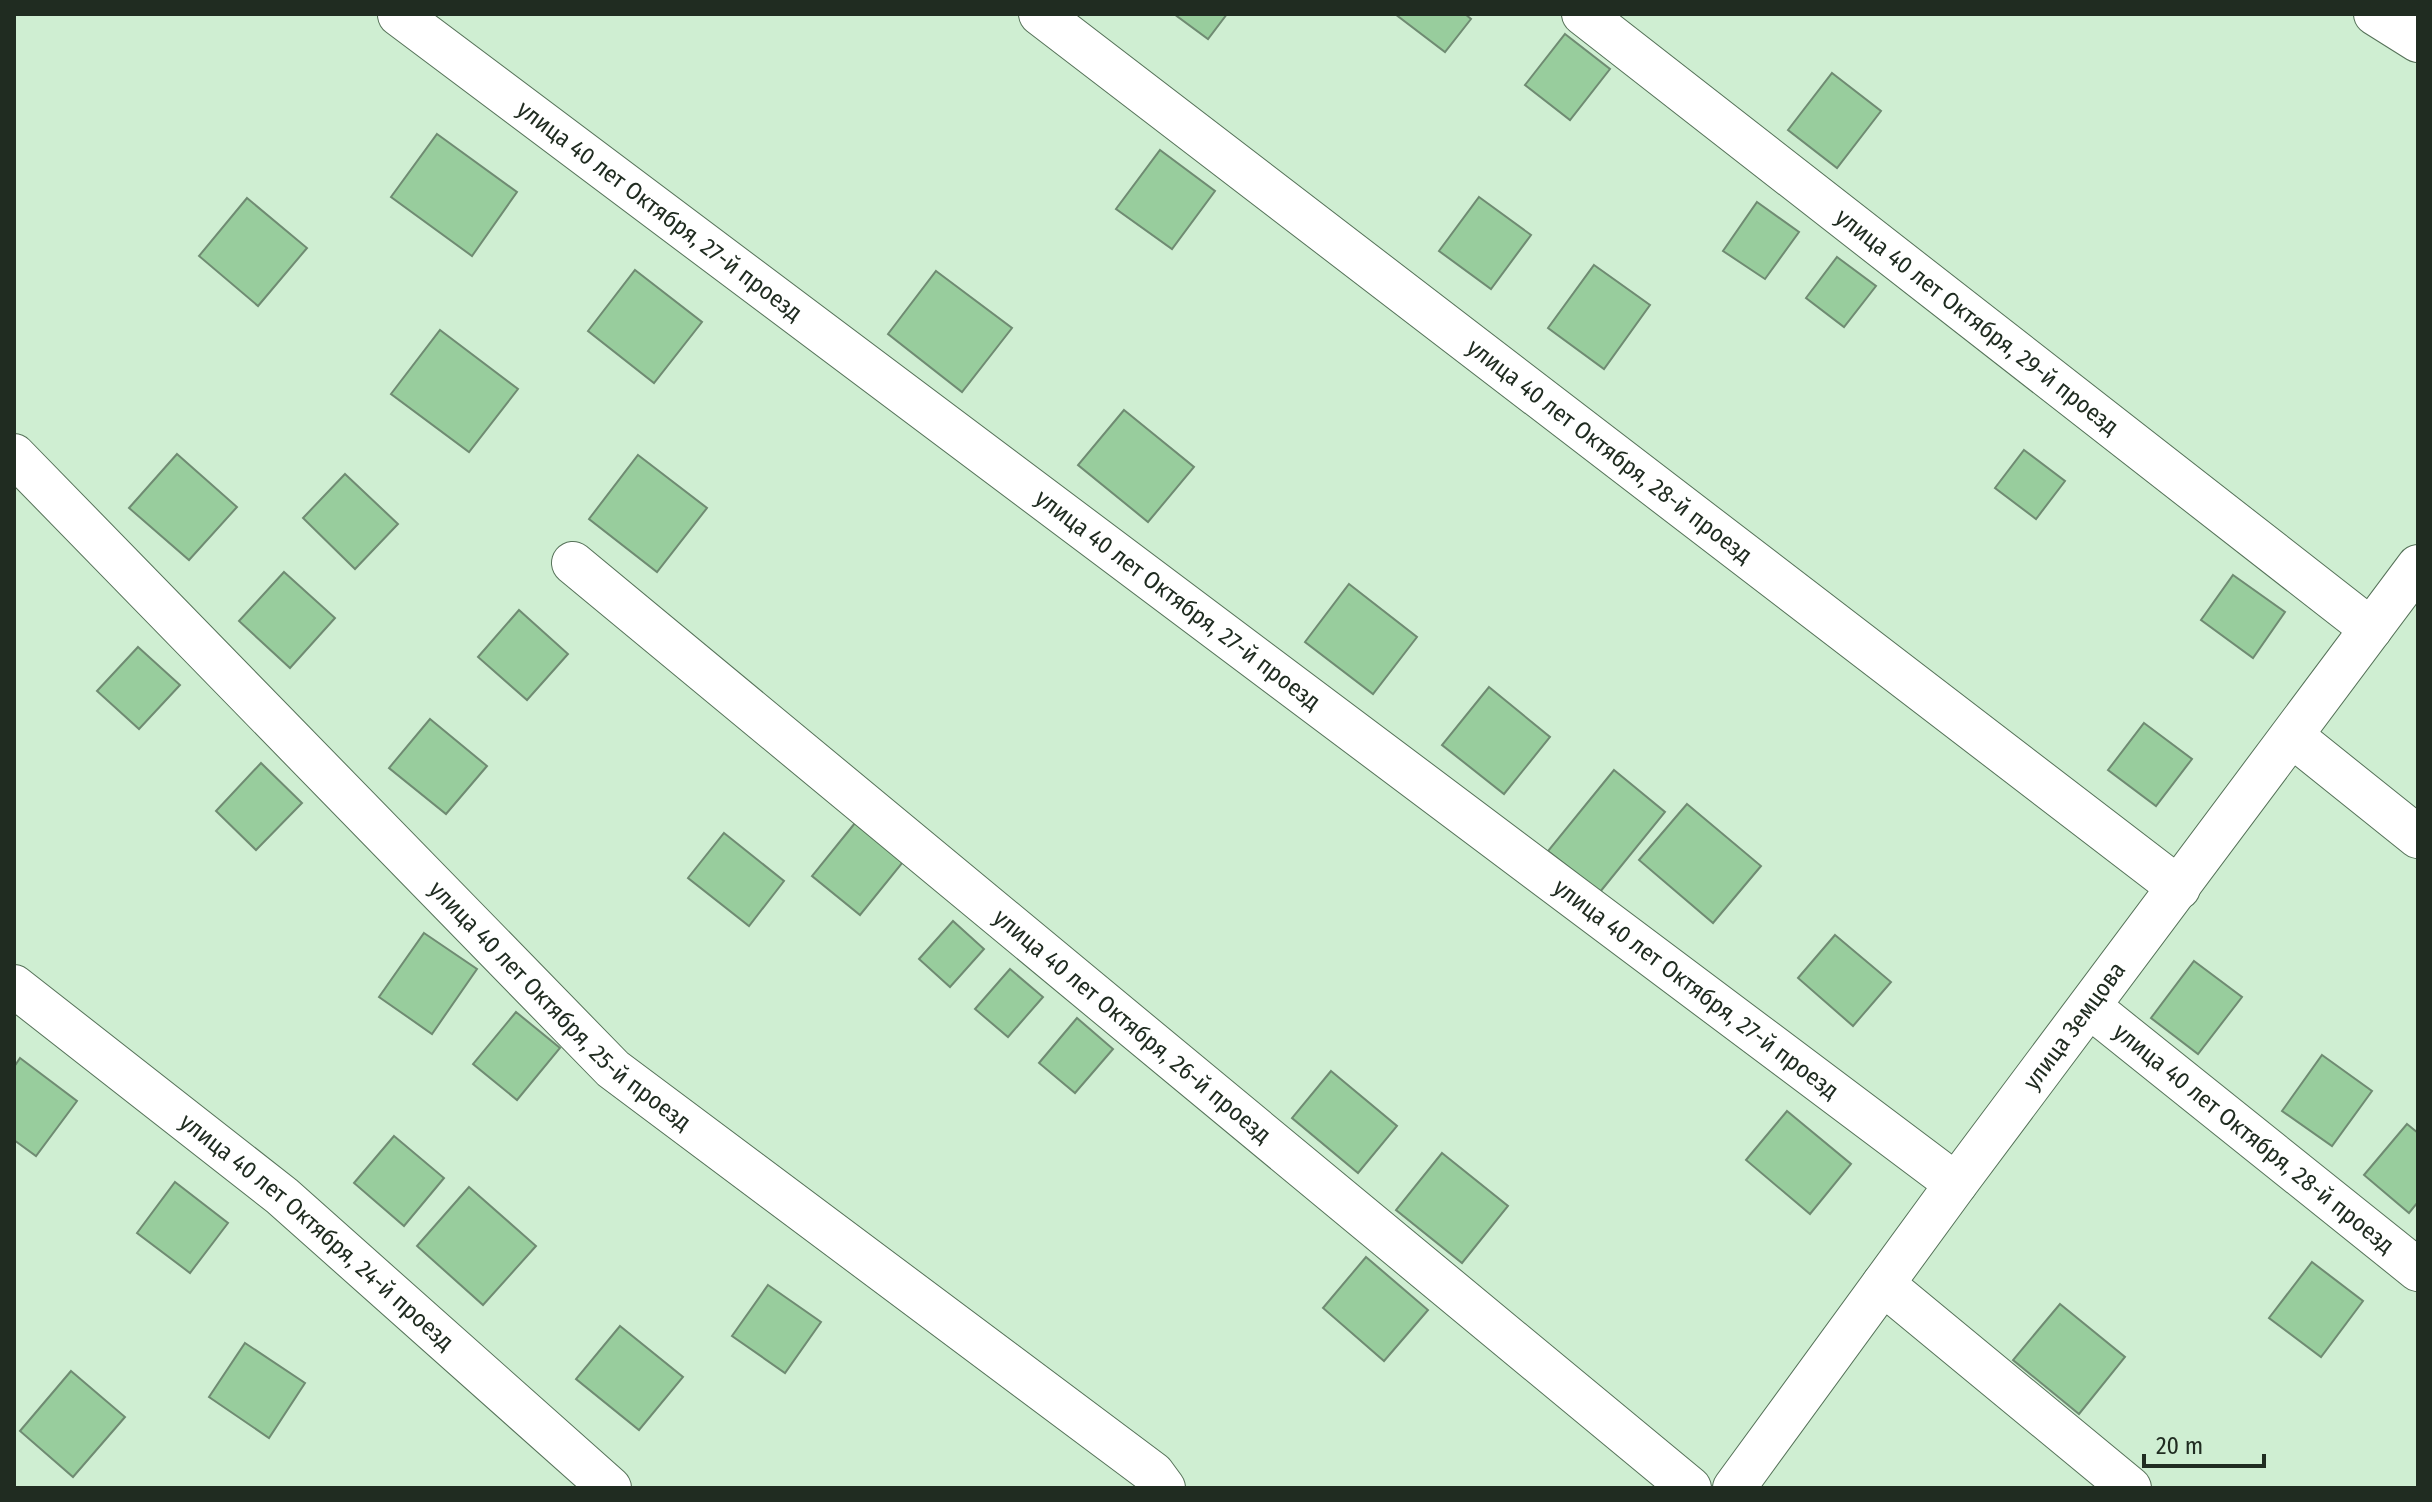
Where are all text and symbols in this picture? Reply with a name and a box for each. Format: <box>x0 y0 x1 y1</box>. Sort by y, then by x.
street label: улица 40 лет Октября, 27-й проезд <box>512 95 808 327</box>
street label: улица 40 лет Октября, 29-й проезд <box>1830 203 2124 441</box>
street label: улица 40 лет Октября, 28-й проезд <box>1462 333 1758 569</box>
street label: улица 40 лет Октября, 27-й проезд <box>1030 484 1326 716</box>
street label: улица 40 лет Октября, 27-й проезд <box>1548 873 1844 1105</box>
street label: улица 40 лет Октября, 25-й проезд <box>423 875 696 1136</box>
street label: улица 40 лет Октября, 26-й проезд <box>988 903 1276 1149</box>
street label: улица Земцова <box>2017 956 2131 1095</box>
street label: улица 40 лет Октября, 28-й проезд <box>2108 1017 2400 1259</box>
street label: улица 40 лет Октября, 24-й проезд <box>174 1107 459 1356</box>
scale bar <box>2144 1418 2264 1468</box>
text: 20 m <box>2156 1432 2203 1460</box>

